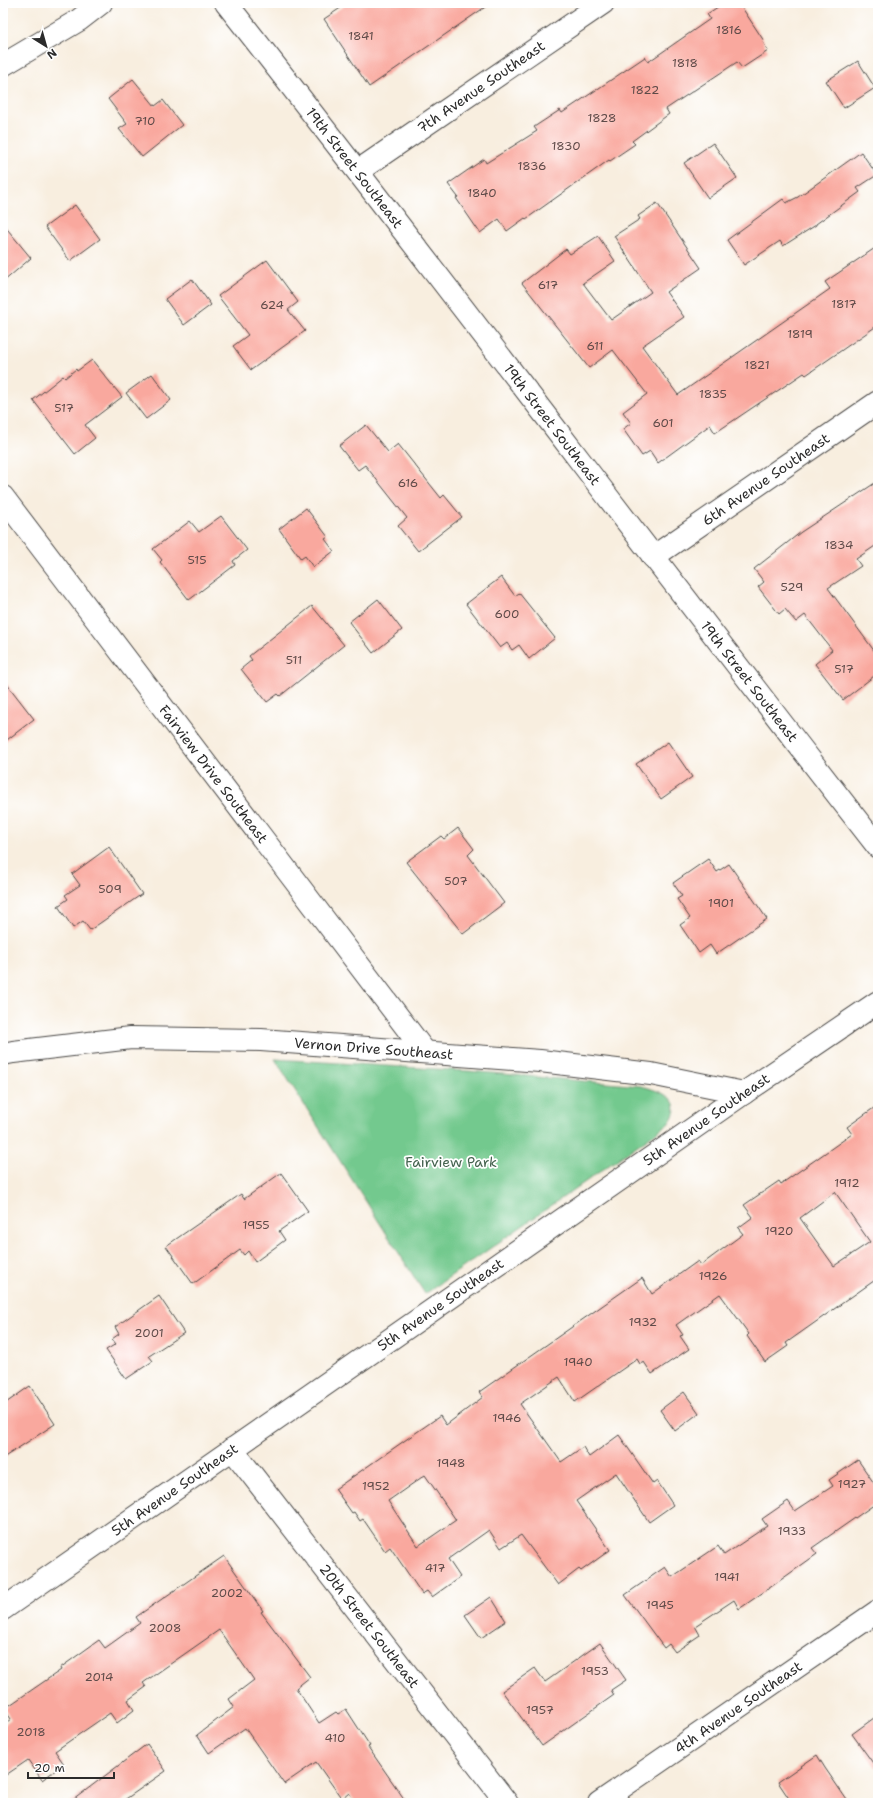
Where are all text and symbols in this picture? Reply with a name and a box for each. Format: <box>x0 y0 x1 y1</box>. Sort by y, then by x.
house number: 1816 <box>716 22 742 38</box>
north arrow <box>26 26 66 66</box>
house number: 1841 <box>348 28 374 44</box>
street label: 7th Avenue Southeast <box>413 37 548 137</box>
text: N <box>43 45 60 62</box>
house number: 1818 <box>672 55 698 71</box>
house number: 1822 <box>631 82 659 98</box>
street label: 19th Street Southeast <box>302 104 407 232</box>
house number: 1828 <box>588 110 616 126</box>
house number: 710 <box>135 113 155 129</box>
house number: 1830 <box>551 138 581 154</box>
house number: 1836 <box>517 158 547 174</box>
house number: 1840 <box>467 185 497 201</box>
house number: 617 <box>538 277 558 293</box>
house number: 1817 <box>831 296 857 312</box>
house number: 624 <box>260 297 284 313</box>
house number: 1819 <box>787 326 813 342</box>
house number: 611 <box>586 338 604 354</box>
house number: 1821 <box>744 357 770 373</box>
street label: 19th Street Southeast <box>500 360 604 489</box>
house number: 1835 <box>699 386 727 402</box>
house number: 517 <box>54 400 74 416</box>
house number: 601 <box>652 415 674 431</box>
street label: 6th Avenue Southeast <box>699 429 833 530</box>
house number: 616 <box>398 475 418 491</box>
house number: 1834 <box>825 537 853 553</box>
house number: 515 <box>187 552 207 568</box>
house number: 529 <box>781 579 803 595</box>
house number: 600 <box>495 606 519 622</box>
street label: 19th Street Southeast <box>697 617 802 746</box>
house number: 511 <box>286 652 302 668</box>
house number: 517 <box>834 661 854 677</box>
street label: Fairview Drive Southeast <box>155 701 272 847</box>
house number: 507 <box>444 873 468 889</box>
house number: 509 <box>98 881 122 897</box>
house number: 1901 <box>708 895 734 911</box>
street label: Vernon Drive Southeast <box>293 1034 454 1063</box>
street label: 5th Avenue Southeast <box>640 1069 773 1170</box>
park label: Fairview Park <box>405 1153 497 1171</box>
house number: 1912 <box>834 1175 860 1191</box>
house number: 1955 <box>242 1217 270 1233</box>
house number: 1920 <box>765 1223 793 1239</box>
street label: 5th Avenue Southeast <box>374 1254 507 1355</box>
house number: 1926 <box>699 1268 727 1284</box>
house number: 1932 <box>629 1314 657 1330</box>
house number: 2001 <box>134 1325 164 1341</box>
house number: 1940 <box>563 1354 593 1370</box>
house number: 1946 <box>492 1410 522 1426</box>
street label: 5th Avenue Southeast <box>108 1439 241 1540</box>
house number: 1948 <box>437 1455 465 1471</box>
house number: 1927 <box>838 1476 866 1492</box>
house number: 1952 <box>362 1478 390 1494</box>
house number: 1933 <box>778 1523 806 1539</box>
street label: 20th Street Southeast <box>316 1560 423 1692</box>
house number: 417 <box>425 1560 445 1576</box>
house number: 1941 <box>714 1569 740 1585</box>
house number: 2002 <box>211 1585 243 1601</box>
house number: 1945 <box>646 1597 674 1613</box>
house number: 2008 <box>149 1620 181 1636</box>
street label: 4th Avenue Southeast <box>671 1657 806 1757</box>
house number: 1953 <box>581 1663 609 1679</box>
house number: 2014 <box>85 1669 113 1685</box>
house number: 1957 <box>526 1702 554 1718</box>
house number: 2018 <box>16 1724 46 1740</box>
house number: 410 <box>325 1730 345 1746</box>
scale bar <box>28 1754 114 1780</box>
text: 20 m <box>34 1760 65 1776</box>

